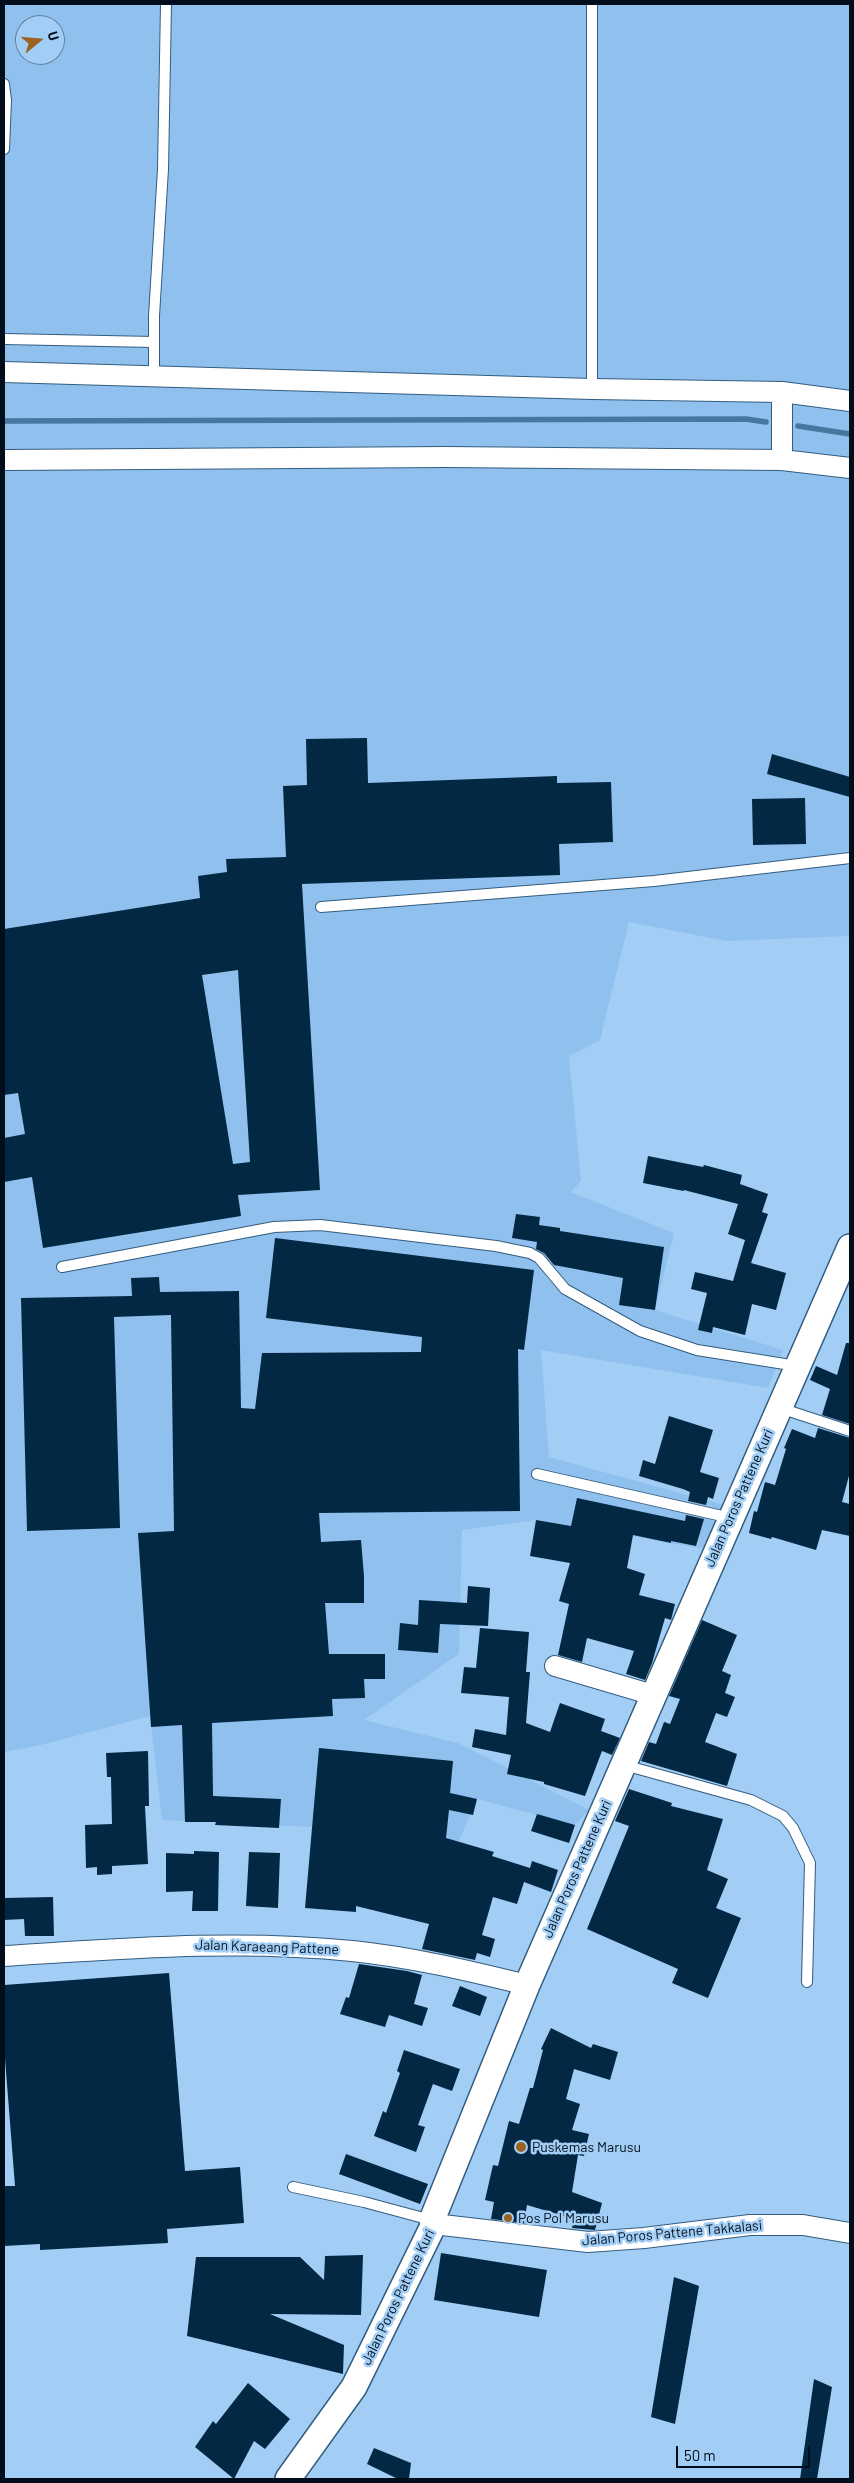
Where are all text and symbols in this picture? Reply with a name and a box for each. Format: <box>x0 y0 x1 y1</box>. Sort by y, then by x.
north arrow <box>15 15 65 65</box>
text: U <box>44 29 63 42</box>
street label: Jalan Poros Pattene Kuri <box>701 1427 777 1569</box>
street label: Jalan Poros Pattene Kuri <box>539 1798 615 1940</box>
street label: Jalan Karaeang Pattene <box>195 1936 339 1958</box>
place label: Puskemas Marusu <box>532 2139 641 2155</box>
marker: Puskemas Marusu <box>514 2140 528 2154</box>
place label: Pos Pol Marusu <box>518 2210 609 2226</box>
marker: Pos Pol Marusu <box>502 2212 514 2224</box>
street label: Jalan Poros Pattene Takkalasi <box>581 2217 763 2249</box>
street label: Jalan Poros Pattene Kuri <box>358 2226 438 2368</box>
scale bar <box>679 2436 813 2468</box>
text: 50 m <box>684 2446 716 2464</box>

